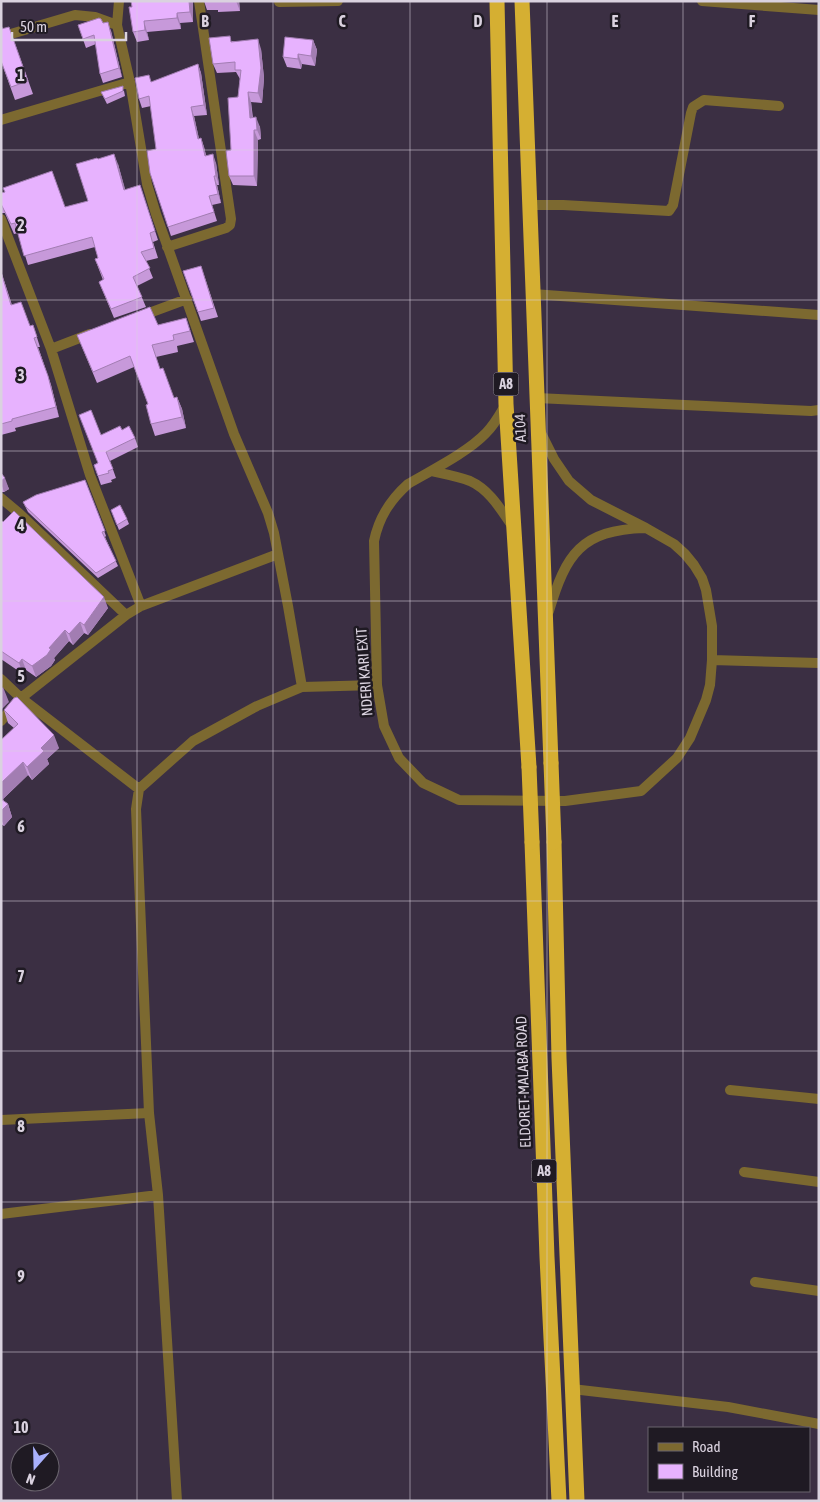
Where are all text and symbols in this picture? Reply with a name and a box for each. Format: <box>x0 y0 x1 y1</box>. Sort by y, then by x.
scale bar <box>12 10 126 42</box>
text: B <box>201 12 209 30</box>
text: C <box>338 12 346 30</box>
text: D <box>474 12 483 30</box>
text: E <box>612 12 619 30</box>
text: F <box>749 12 756 30</box>
text: 50 m <box>20 18 47 35</box>
text: 1 <box>17 66 25 84</box>
text: 2 <box>17 216 25 234</box>
text: 3 <box>17 366 25 384</box>
road number: A8 <box>494 372 518 396</box>
street label: A104 <box>511 413 529 443</box>
text: 4 <box>16 516 25 534</box>
street label: NDERI KARI EXIT <box>352 627 376 717</box>
text: 5 <box>17 667 25 685</box>
text: 6 <box>17 817 25 835</box>
text: 7 <box>17 967 25 985</box>
street label: ELDORET-MALABA ROAD <box>512 1016 534 1148</box>
text: 8 <box>17 1117 25 1135</box>
road number: A8 <box>532 1160 556 1182</box>
text: 9 <box>17 1267 25 1285</box>
text: 10 <box>13 1418 29 1436</box>
legend <box>648 1427 810 1492</box>
text: Road <box>692 1438 721 1455</box>
north arrow <box>10 1442 60 1492</box>
text: Building <box>692 1463 738 1480</box>
text: N <box>24 1470 37 1488</box>

